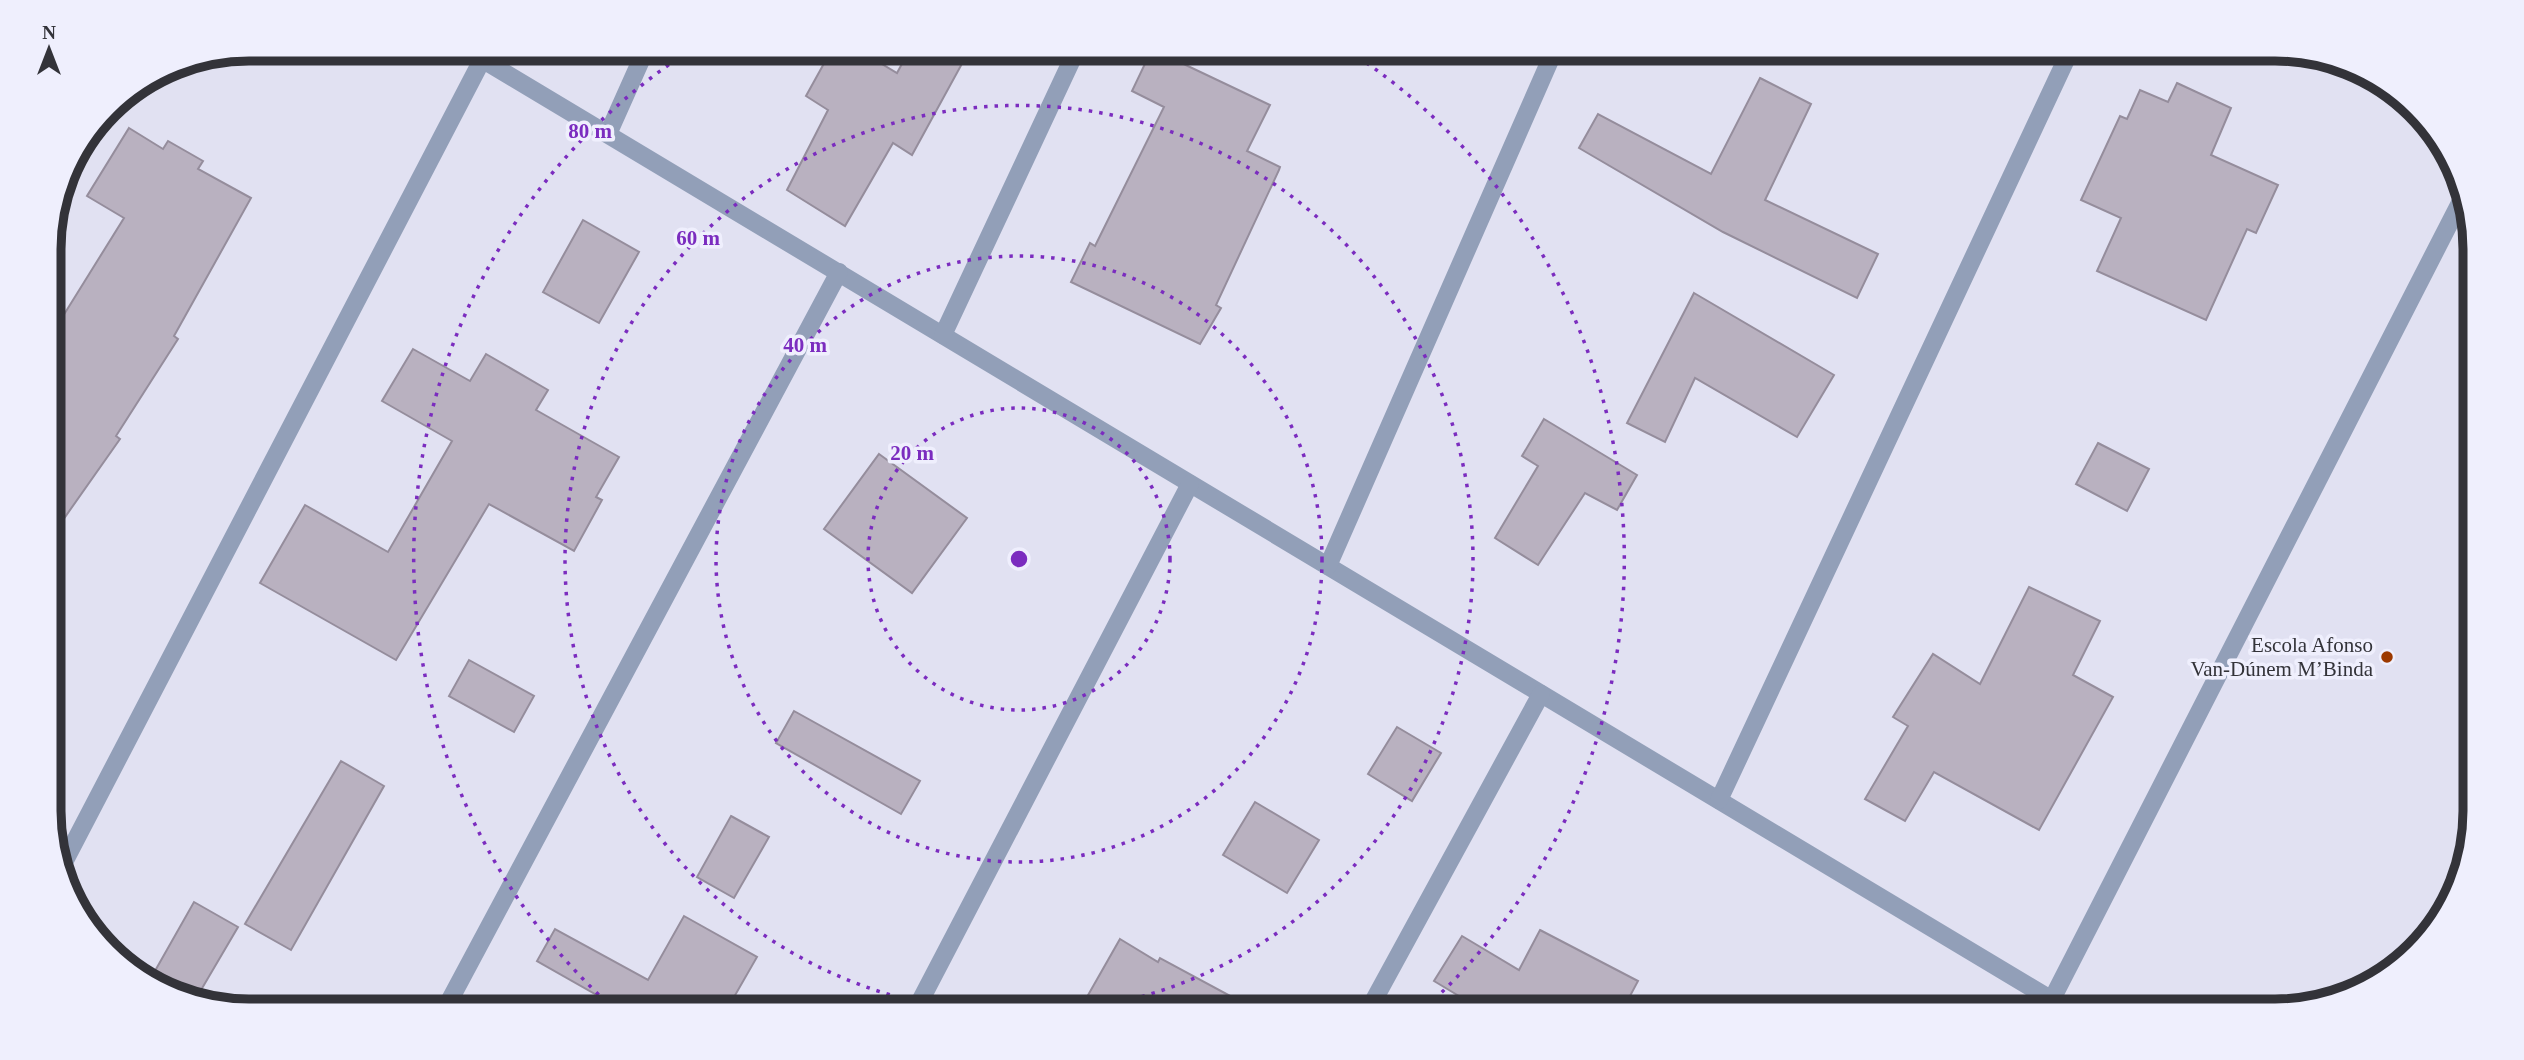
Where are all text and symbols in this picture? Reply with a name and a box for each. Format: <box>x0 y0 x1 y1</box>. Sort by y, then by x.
north arrow <box>14 14 84 84</box>
text: N <box>42 22 56 43</box>
text: 80 m <box>568 119 612 143</box>
text: 60 m <box>676 226 720 250</box>
text: 40 m <box>783 333 827 357</box>
text: 20 m <box>890 441 934 465</box>
centre of rings <box>1007 547 1031 571</box>
place label: Escola Afonso Van-Dúnem M’Binda <box>2190 633 2374 681</box>
marker: Escola Afonso Van-Dúnem M’Binda <box>2379 649 2395 665</box>

